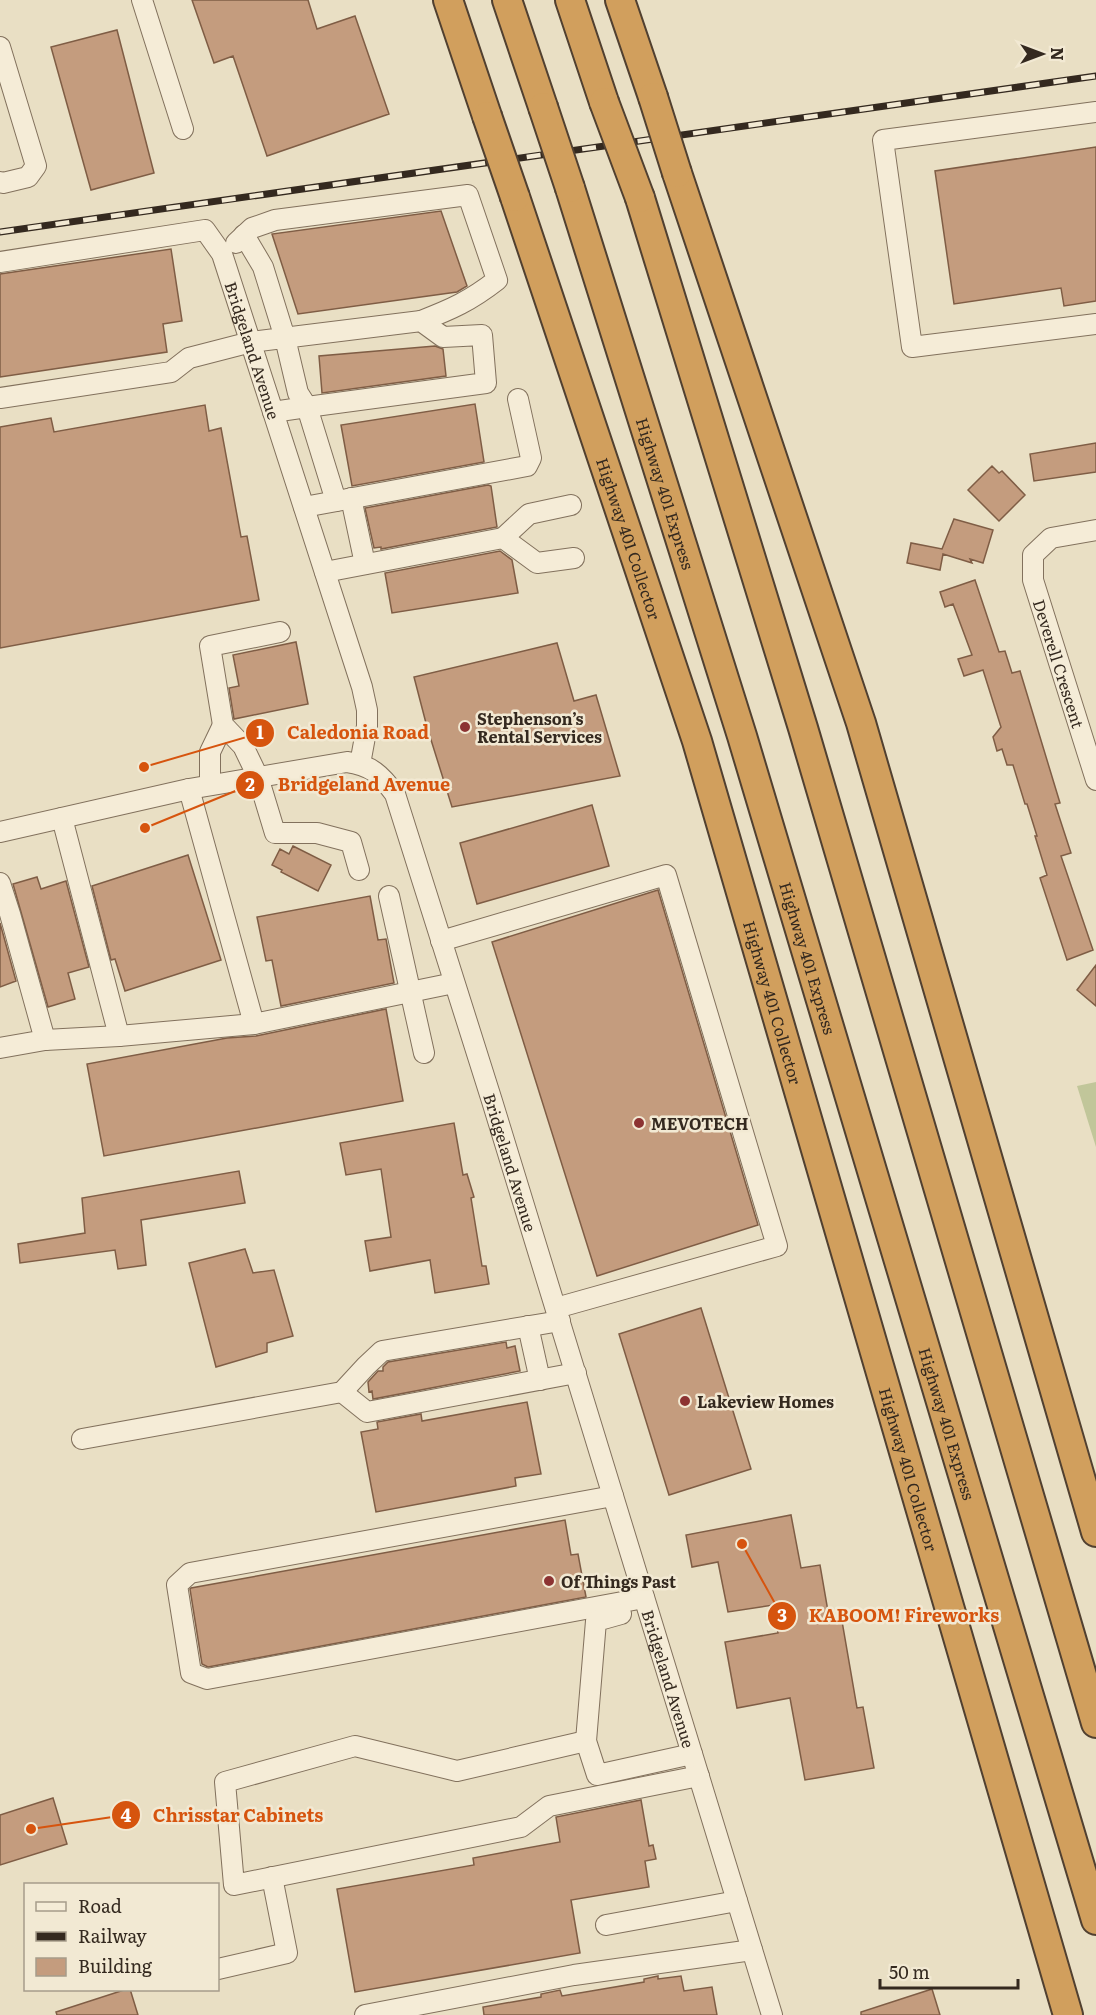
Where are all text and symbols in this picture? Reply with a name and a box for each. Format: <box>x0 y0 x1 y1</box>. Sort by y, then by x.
north arrow <box>1012 24 1072 84</box>
text: N <box>1046 47 1070 61</box>
street label: Bridgeland Avenue <box>220 278 287 422</box>
street label: Highway 401 Express <box>631 414 701 572</box>
street label: Highway 401 Collector <box>591 454 668 623</box>
street label: Deverell Crescent <box>1028 596 1091 731</box>
place label: Stephenson’s Rental Services <box>477 706 602 748</box>
callout: Caledonia Road <box>245 715 441 751</box>
text: 1 <box>256 718 264 745</box>
text: Caledonia Road <box>287 718 429 745</box>
marker: Stephenson’s Rental Services <box>458 720 472 734</box>
callout: Bridgeland Avenue <box>235 767 462 803</box>
text: 2 <box>245 770 255 797</box>
text: Bridgeland Avenue <box>278 770 450 797</box>
street label: Highway 401 Express <box>774 879 842 1037</box>
street label: Highway 401 Collector <box>738 918 808 1088</box>
street label: Bridgeland Avenue <box>478 1090 543 1234</box>
place label: MEVOTECH <box>651 1111 749 1135</box>
marker: MEVOTECH <box>632 1116 646 1130</box>
street label: Highway 401 Express <box>913 1344 982 1503</box>
street label: Highway 401 Collector <box>874 1384 944 1554</box>
place label: Lakeview Homes <box>697 1389 834 1413</box>
marker: Lakeview Homes <box>678 1394 692 1408</box>
place label: Of Things Past <box>561 1569 676 1593</box>
marker: Of Things Past <box>542 1574 556 1588</box>
callout: KABOOM! Fireworks <box>767 1598 1011 1634</box>
text: 3 <box>777 1601 787 1628</box>
text: KABOOM! Fireworks <box>809 1601 999 1628</box>
street label: Bridgeland Avenue <box>636 1607 701 1751</box>
callout: Chrisstar Cabinets <box>111 1797 335 1833</box>
text: 4 <box>121 1801 132 1828</box>
text: Chrisstar Cabinets <box>153 1801 323 1828</box>
legend <box>24 1883 219 1991</box>
text: Road <box>78 1892 122 1919</box>
text: Railway <box>78 1922 147 1949</box>
text: Building <box>78 1952 153 1979</box>
scale bar <box>880 1952 1018 1990</box>
text: 50 m <box>889 1958 930 1985</box>

